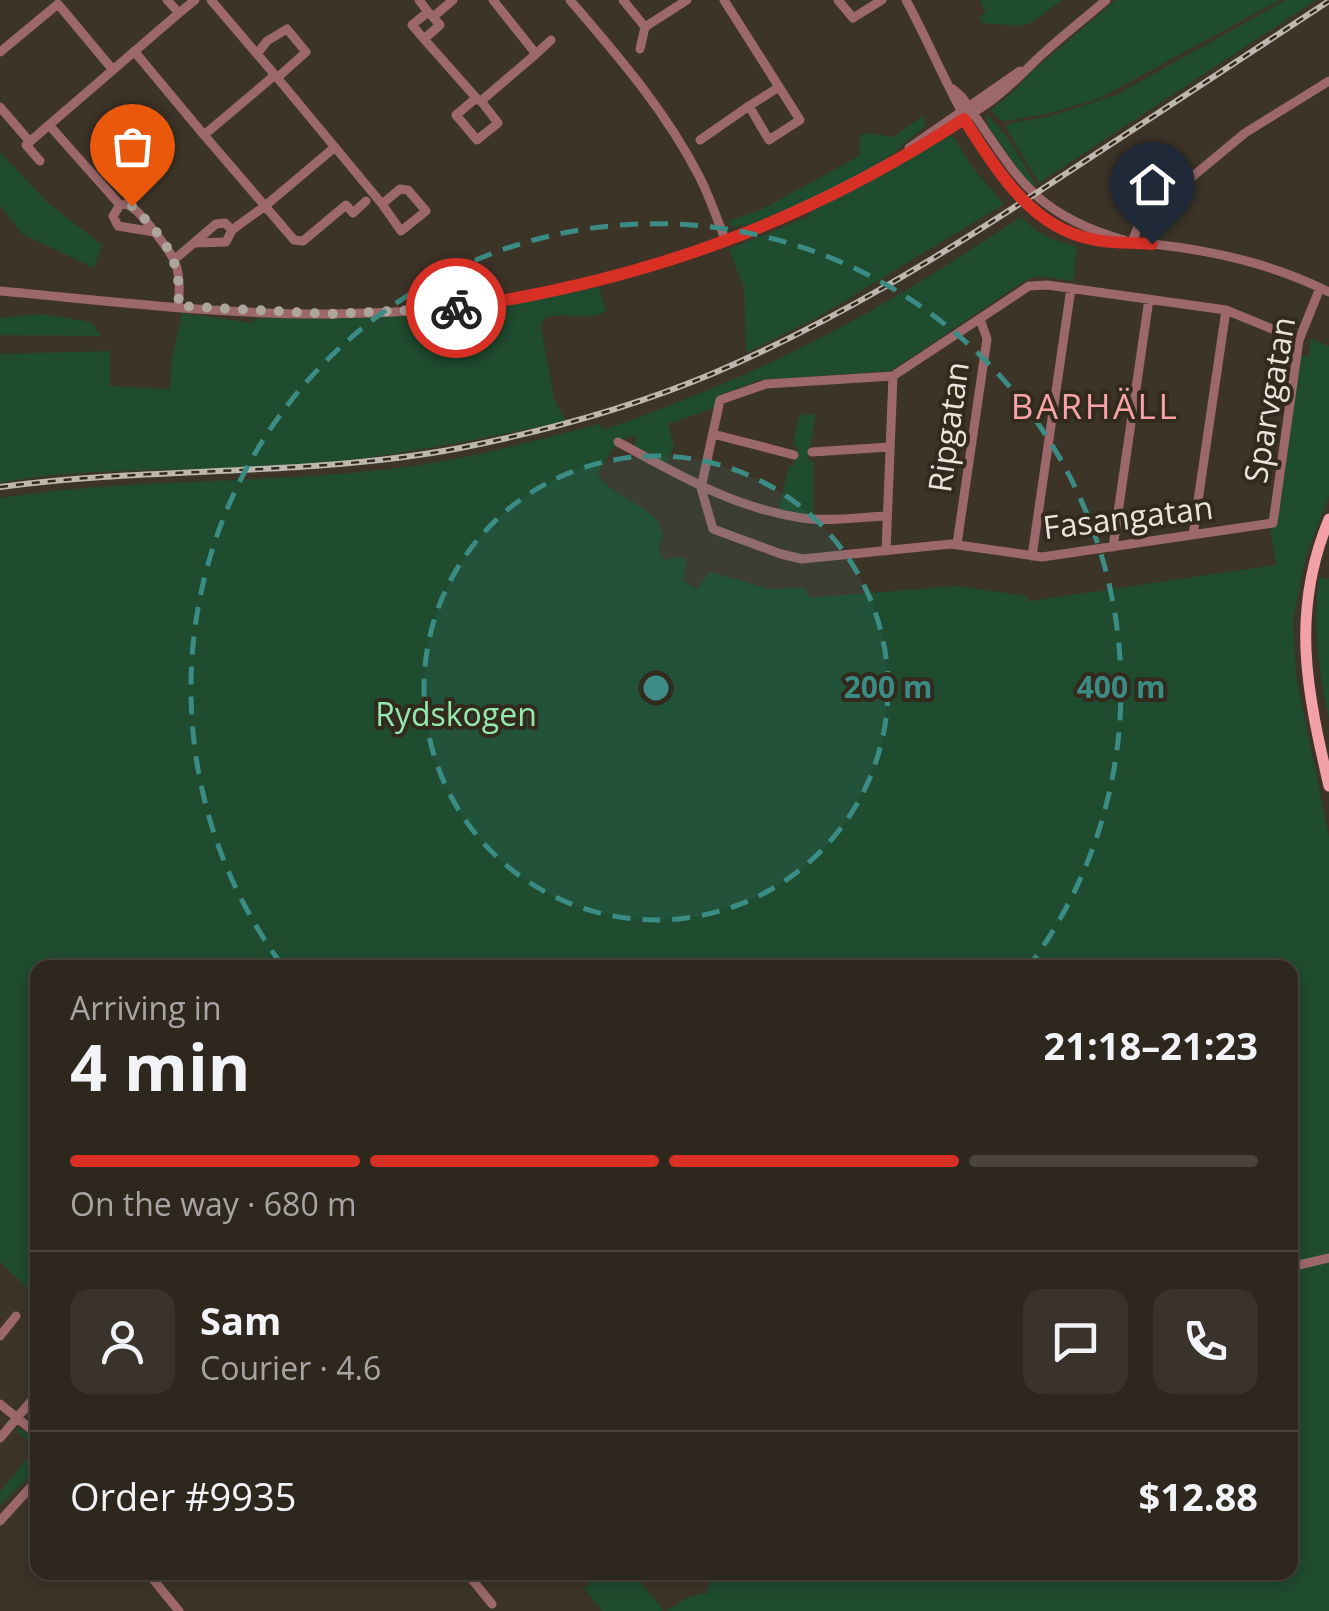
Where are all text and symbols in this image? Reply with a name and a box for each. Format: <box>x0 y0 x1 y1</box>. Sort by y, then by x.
pin <box>90 104 175 207</box>
icon: bag <box>105 119 160 174</box>
pin <box>1110 142 1195 245</box>
icon: home <box>1125 157 1180 212</box>
courier <box>406 258 506 358</box>
icon: bike <box>429 281 484 336</box>
street label: Sparvgatan <box>1233 313 1304 486</box>
street label: Ripgatan <box>917 359 978 495</box>
district label: BARHÄLL <box>1011 382 1179 429</box>
street label: Fasangatan <box>1040 485 1215 548</box>
text: 200 m <box>844 666 932 707</box>
text: 400 m <box>1077 666 1165 707</box>
centre of rings <box>638 670 674 706</box>
park label: Rydskogen <box>375 692 537 735</box>
text: Arriving in <box>70 986 222 1029</box>
text: 21:18–21:23 <box>1044 1019 1258 1071</box>
text: 4 min <box>70 1022 250 1110</box>
text: On the way · 680 m <box>70 1182 357 1225</box>
button: person <box>70 1289 175 1394</box>
button: chat <box>1023 1289 1128 1394</box>
button: phone <box>1153 1289 1258 1394</box>
text: Sam <box>200 1294 281 1346</box>
text: Courier · 4.6 <box>200 1346 381 1389</box>
text: Order #9935 <box>70 1470 297 1522</box>
text: $12.88 <box>1139 1470 1258 1522</box>

